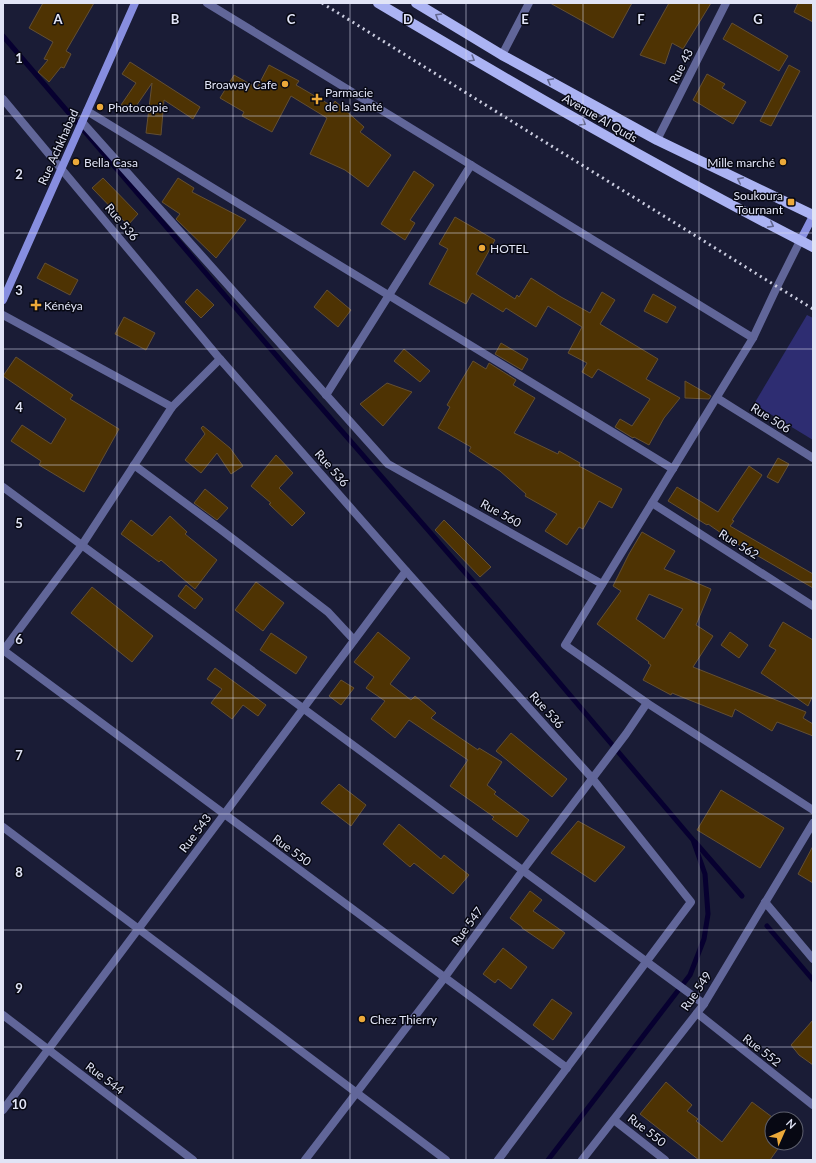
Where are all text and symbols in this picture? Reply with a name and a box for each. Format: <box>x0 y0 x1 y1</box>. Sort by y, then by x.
text: A <box>52 11 63 27</box>
text: B <box>171 11 180 27</box>
text: C <box>287 11 296 27</box>
text: D <box>403 11 413 27</box>
text: E <box>521 11 529 27</box>
text: F <box>637 11 645 27</box>
text: G <box>753 11 763 27</box>
one-way arrow <box>435 13 442 21</box>
street label: Rue 43 <box>666 46 696 86</box>
text: 1 <box>15 50 23 66</box>
one-way arrow <box>468 54 475 62</box>
place label: Broaway Cafe <box>204 77 277 92</box>
marker: Broaway Cafe <box>280 79 290 89</box>
one-way arrow <box>547 79 554 86</box>
place label: Parmacie de la Santé <box>325 85 383 114</box>
street label: Avenue Al Quds <box>560 90 640 146</box>
marker: Parmacie de la Santé <box>312 94 322 104</box>
place label: Photocopie <box>108 100 168 115</box>
marker: Photocopie <box>95 102 105 112</box>
street label: Rue Achkhabad <box>35 107 81 187</box>
one-way arrow <box>579 119 586 126</box>
place label: Bella Casa <box>84 155 138 170</box>
place label: Mille marché <box>707 155 775 170</box>
marker: Bella Casa <box>71 157 81 167</box>
marker: Mille marché <box>778 157 788 167</box>
text: 2 <box>15 166 23 182</box>
one-way arrow <box>737 177 744 185</box>
place label: Soukoura Tournant <box>734 188 784 217</box>
marker: Soukoura Tournant <box>786 197 796 207</box>
street label: Rue 536 <box>102 200 142 244</box>
one-way arrow <box>767 221 774 228</box>
place label: HOTEL <box>490 241 529 256</box>
marker: HOTEL <box>477 243 487 253</box>
text: 3 <box>15 282 23 298</box>
place label: Kénéya <box>44 298 83 313</box>
marker: Kénéya <box>31 300 41 310</box>
text: 4 <box>15 399 23 415</box>
street label: Rue 506 <box>748 400 794 436</box>
street label: Rue 536 <box>312 446 352 490</box>
street label: Rue 560 <box>478 496 524 530</box>
text: 5 <box>15 515 23 531</box>
street label: Rue 562 <box>716 526 762 562</box>
text: 6 <box>15 631 23 647</box>
street label: Rue 536 <box>527 689 567 731</box>
text: 7 <box>15 747 23 763</box>
street label: Rue 543 <box>176 811 214 855</box>
street label: Rue 550 <box>270 831 314 869</box>
text: 8 <box>15 864 23 880</box>
street label: Rue 547 <box>448 904 486 948</box>
street label: Rue 549 <box>677 968 715 1014</box>
text: 9 <box>15 980 23 996</box>
place label: Chez Thierry <box>370 1012 438 1027</box>
marker: Chez Thierry <box>357 1014 367 1024</box>
street label: Rue 552 <box>740 1030 784 1070</box>
street label: Rue 544 <box>83 1059 127 1097</box>
text: 10 <box>11 1096 27 1112</box>
street label: Rue 550 <box>625 1110 669 1150</box>
north arrow <box>764 1111 804 1151</box>
text: N <box>784 1116 799 1131</box>

